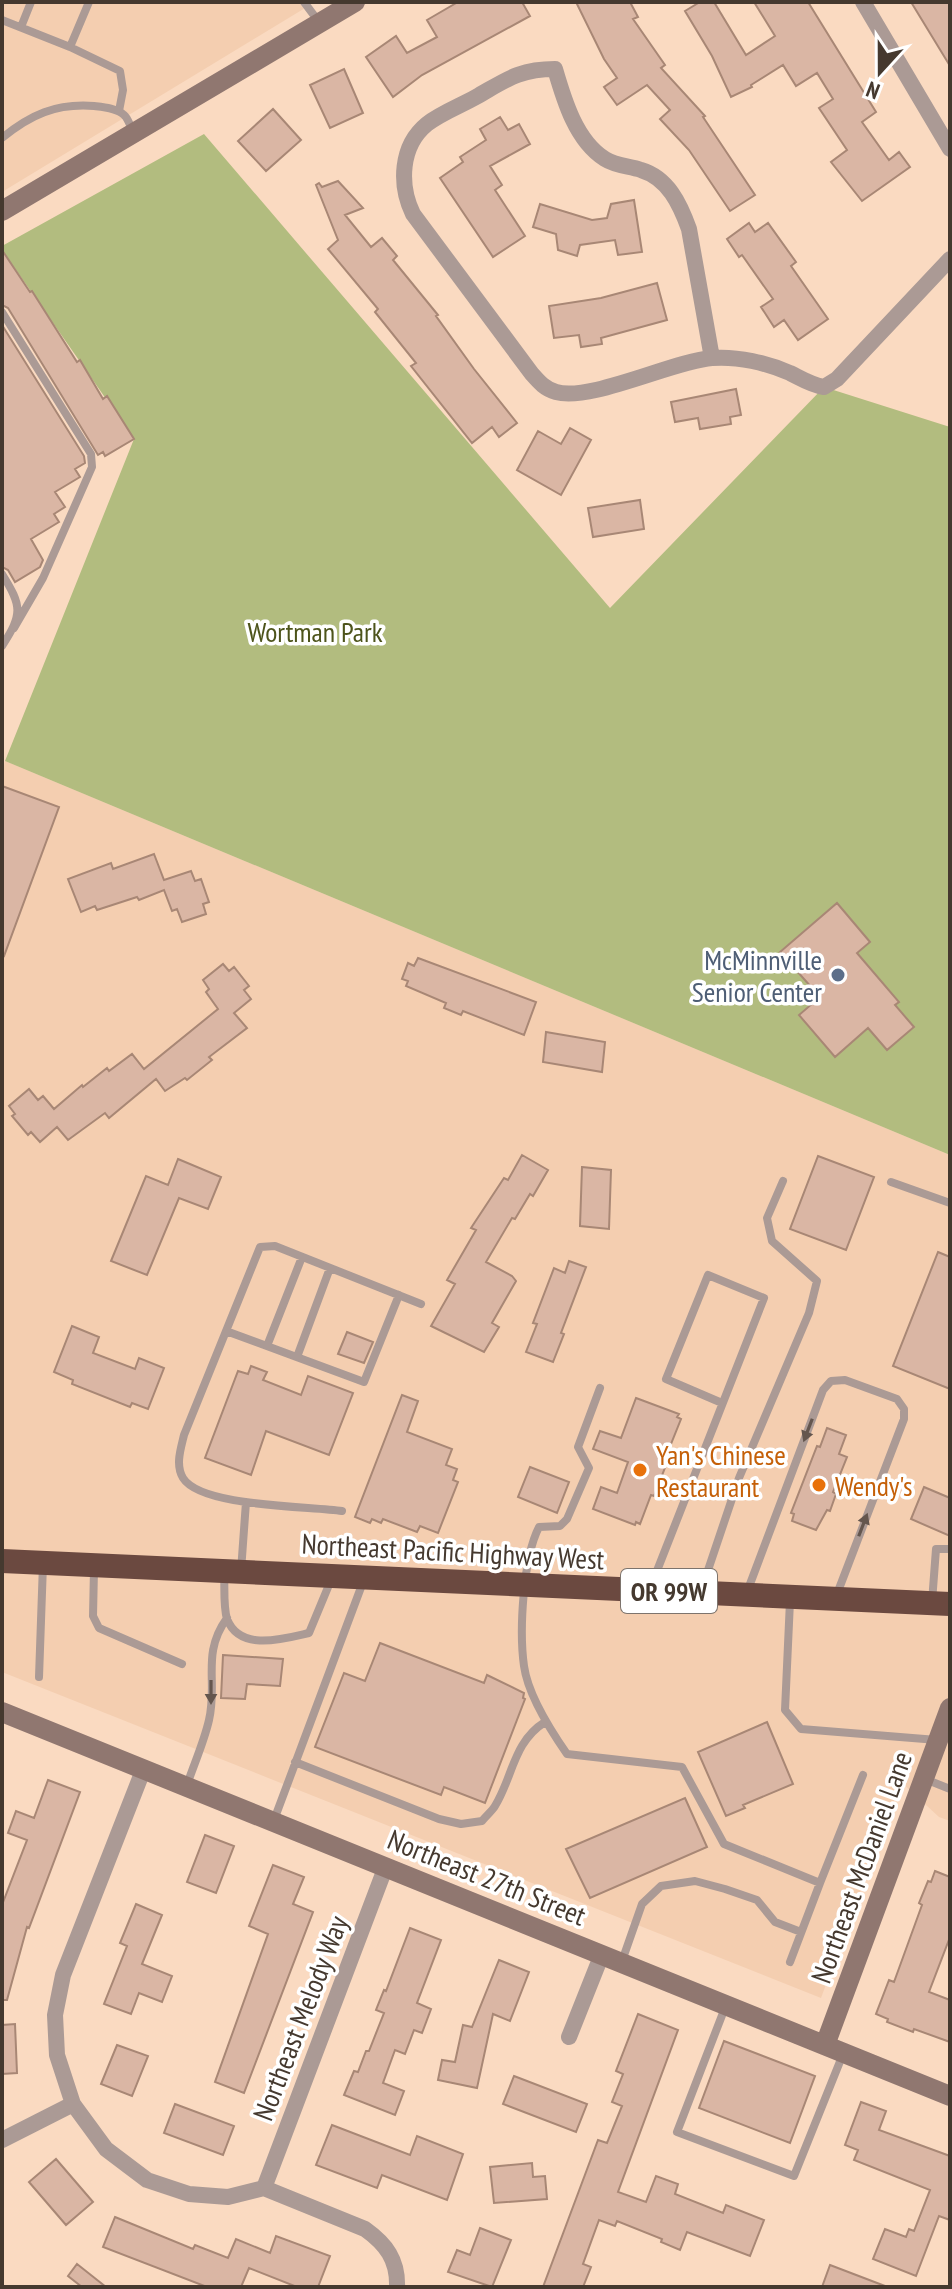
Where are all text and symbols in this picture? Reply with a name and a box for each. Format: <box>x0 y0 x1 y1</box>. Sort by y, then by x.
north arrow <box>840 32 920 112</box>
text: N <box>862 75 883 106</box>
park label: Wortman Park <box>247 613 383 650</box>
place label: McMinnville Senior Center <box>692 941 822 1010</box>
marker: McMinnville Senior Center <box>829 966 847 984</box>
one-way arrow <box>801 1418 814 1442</box>
place label: Yan's Chinese Restaurant <box>656 1436 786 1505</box>
marker: Yan's Chinese Restaurant <box>631 1461 649 1479</box>
place label: Wendy's <box>835 1467 912 1504</box>
marker: Wendy's <box>810 1476 828 1494</box>
one-way arrow <box>857 1513 870 1537</box>
street label: Northeast Pacific Highway West <box>301 1525 606 1577</box>
road number: OR 99W <box>621 1569 717 1613</box>
one-way arrow <box>205 1680 217 1705</box>
street label: Northeast McDaniel Lane <box>802 1746 920 1988</box>
street label: Northeast 27th Street <box>383 1820 592 1934</box>
street label: Northeast Melody Way <box>244 1910 356 2126</box>

